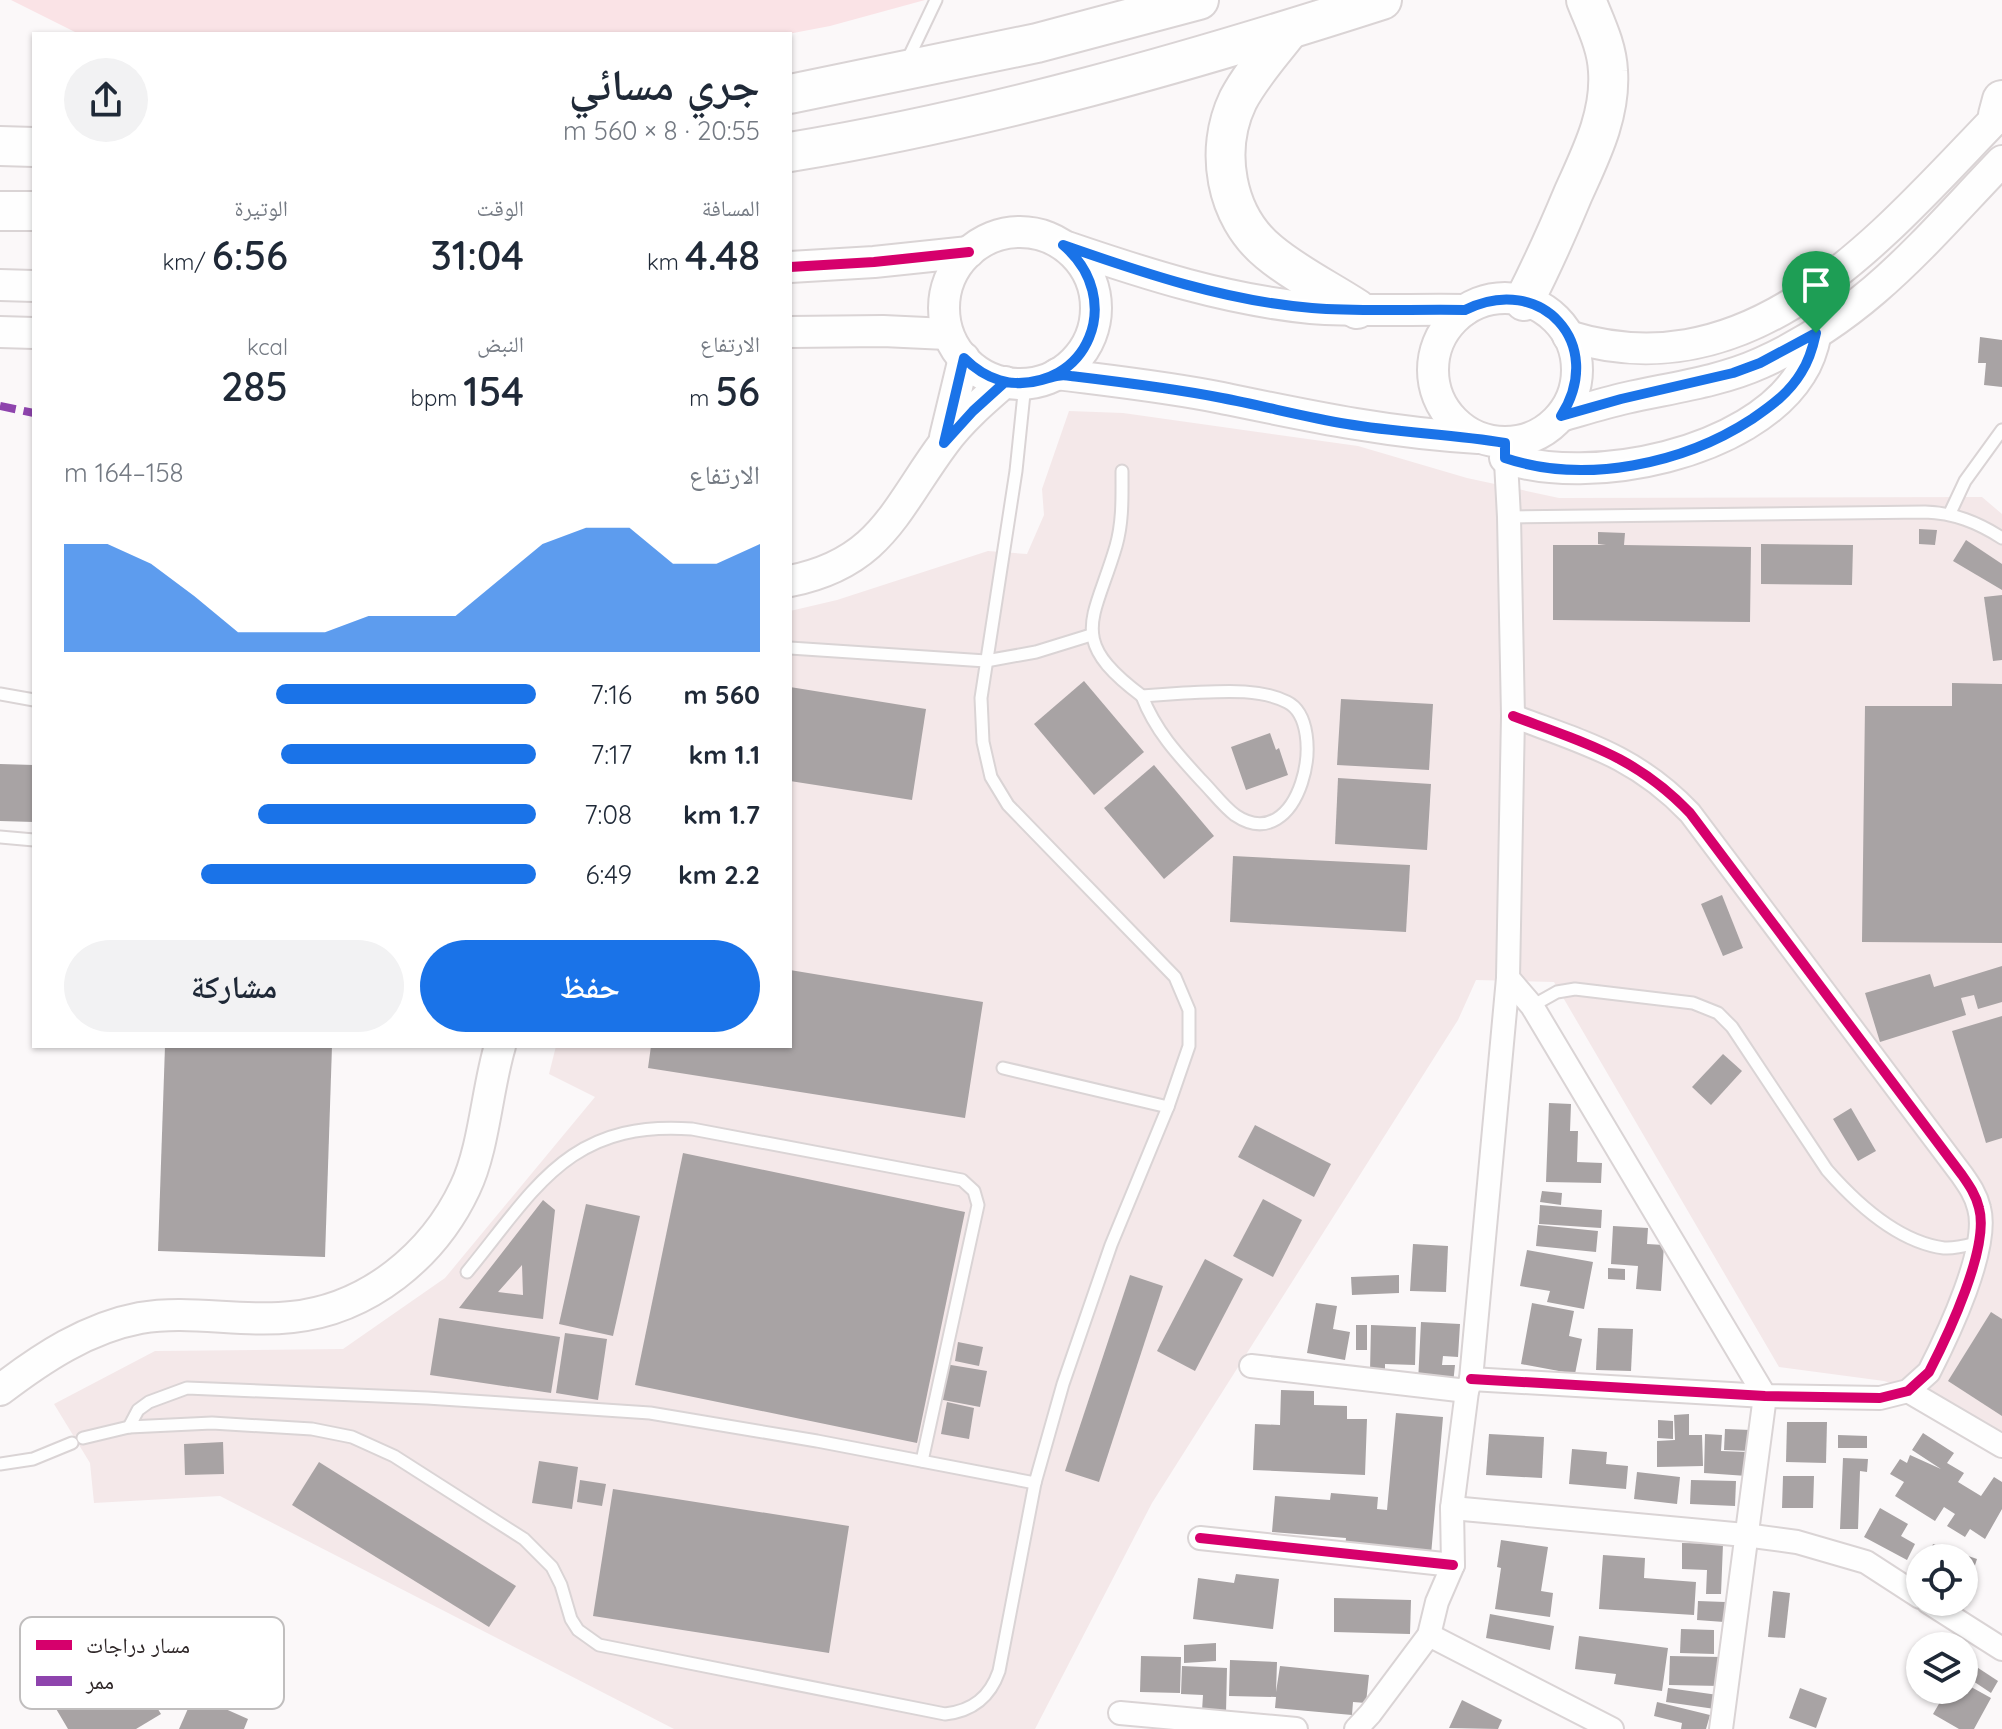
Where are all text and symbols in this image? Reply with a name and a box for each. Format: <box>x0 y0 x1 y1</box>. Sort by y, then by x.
text: جري مسائي <box>569 56 760 111</box>
button: share <box>64 58 148 142</box>
text: 20:55 · 8 × 560 m <box>563 114 760 147</box>
text: الوتيرة <box>234 194 288 222</box>
text: الوقت <box>477 194 524 222</box>
text: المسافة <box>702 194 760 222</box>
text: 6:56 <box>212 230 288 280</box>
text: 31:04 <box>431 230 524 280</box>
text: 4.48 <box>685 230 760 280</box>
text: /km <box>162 248 212 276</box>
text: km <box>647 248 685 276</box>
pin <box>1782 251 1850 333</box>
icon: arrive <box>1794 263 1838 307</box>
text: النبض <box>477 330 524 358</box>
text: الارتفاع <box>700 330 760 358</box>
text: kcal <box>247 333 288 361</box>
text: 285 <box>221 361 288 411</box>
text: 154 <box>463 366 524 416</box>
text: 56 <box>715 366 760 416</box>
text: bpm <box>411 384 463 412</box>
text: m <box>689 384 715 412</box>
text: 158–164 m <box>64 456 184 489</box>
text: الارتفاع <box>689 458 760 491</box>
text: 7:16 <box>590 678 632 711</box>
text: 560 m <box>683 678 760 711</box>
text: 7:17 <box>591 738 632 771</box>
text: 1.1 km <box>689 738 760 771</box>
text: 7:08 <box>584 798 632 831</box>
text: 1.7 km <box>683 798 760 831</box>
text: 6:49 <box>585 858 632 891</box>
text: 2.2 km <box>678 858 760 891</box>
button: مشاركة <box>64 940 404 1032</box>
button: حفظ <box>420 940 760 1032</box>
map controls <box>1906 1544 1978 1704</box>
button: locate <box>1906 1544 1978 1616</box>
legend <box>20 1617 284 1709</box>
text: مسار دراجات <box>86 1631 190 1659</box>
button: layers <box>1906 1632 1978 1704</box>
text: ممر <box>85 1667 114 1695</box>

